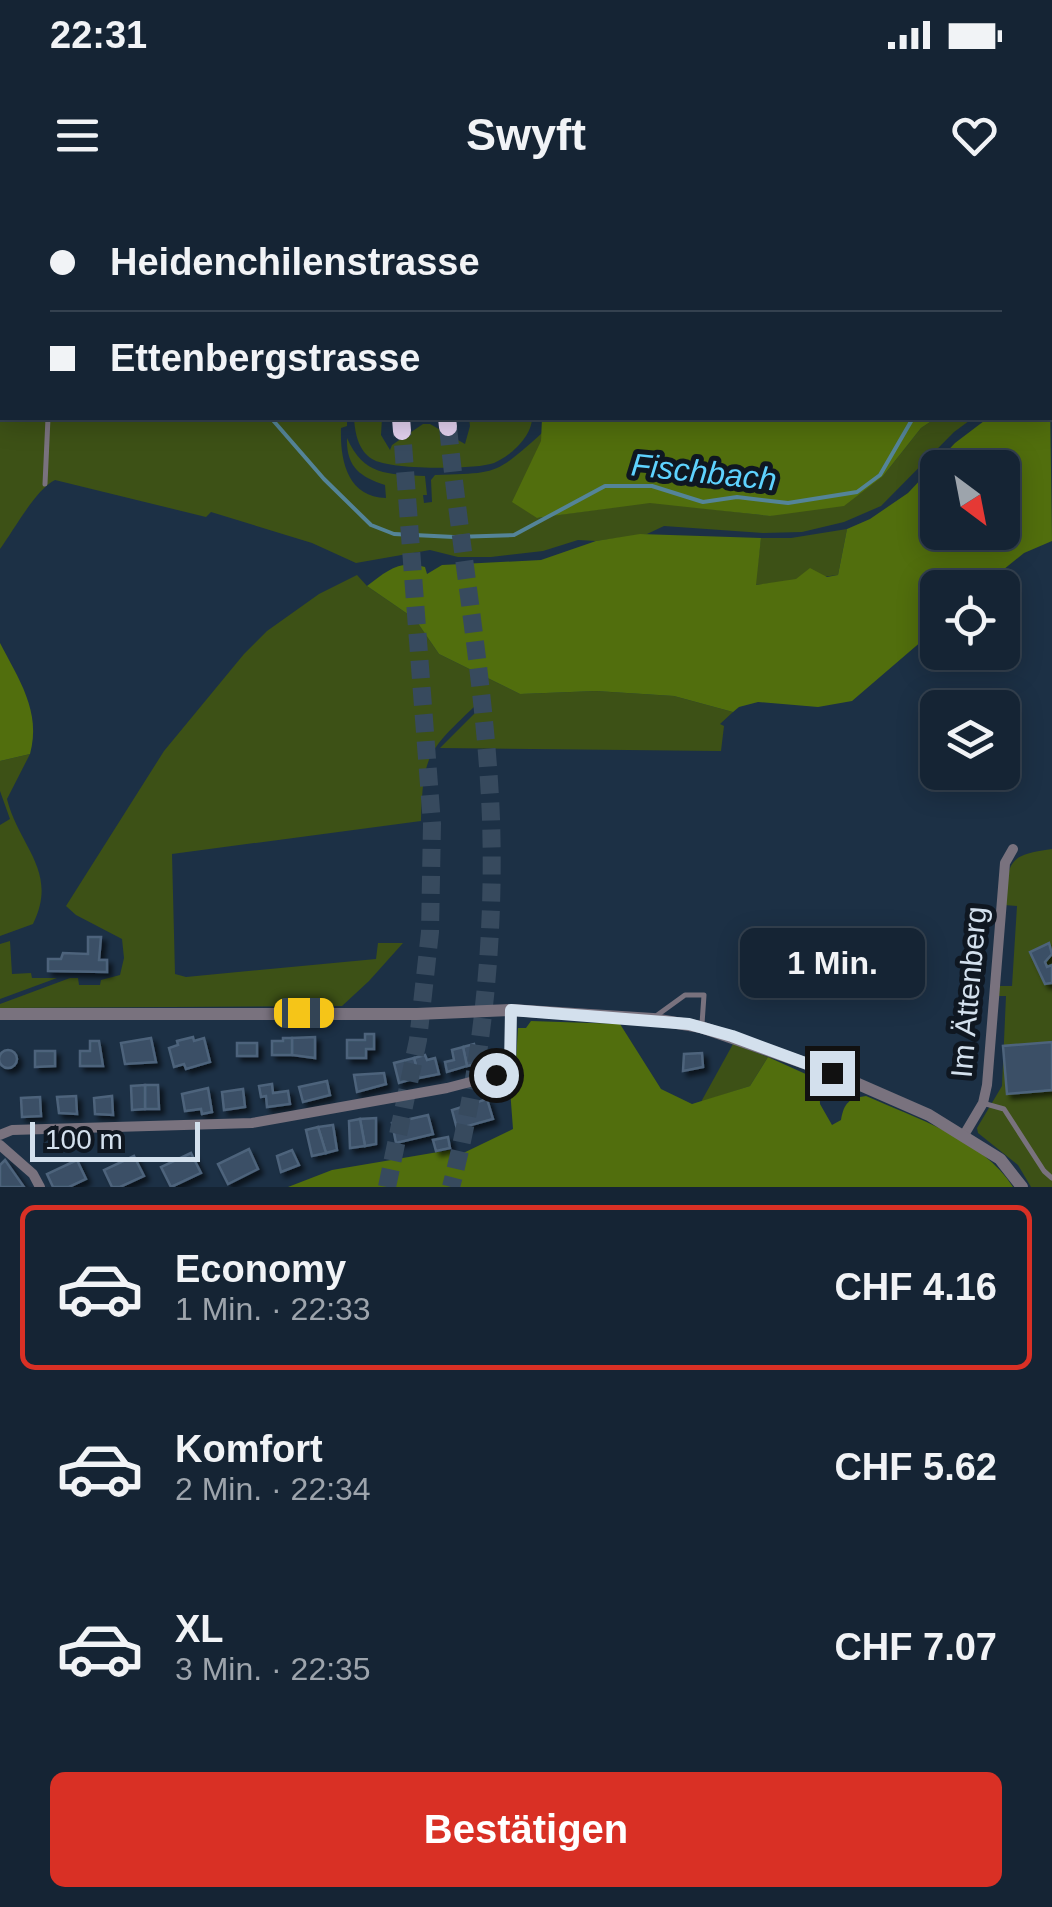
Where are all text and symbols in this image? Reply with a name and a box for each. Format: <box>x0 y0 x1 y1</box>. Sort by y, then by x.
text: 22:31 <box>50 14 147 56</box>
icon: menu <box>50 108 105 163</box>
icon: heart <box>947 108 1002 163</box>
text: Swyft <box>466 109 586 160</box>
text: Heidenchilenstrasse <box>110 241 480 283</box>
text: Ettenbergstrasse <box>110 337 420 379</box>
water label: Fischbach <box>630 446 778 498</box>
north arrow <box>920 450 1020 550</box>
map controls <box>920 450 1020 790</box>
button: locate <box>920 570 1020 670</box>
button: layers <box>920 690 1020 790</box>
street label: Im Ättenberg <box>945 905 992 1079</box>
callout: 1 Min. <box>740 928 924 998</box>
text: 1 Min. <box>787 945 878 981</box>
car <box>274 998 334 1028</box>
route end <box>810 1051 855 1096</box>
route start <box>474 1053 519 1098</box>
scale bar <box>30 1117 200 1161</box>
text: 100 m <box>45 1124 123 1155</box>
icon: car <box>55 1243 145 1333</box>
text: Economy <box>175 1248 346 1290</box>
text: CHF 4.16 <box>834 1266 997 1308</box>
text: 1 Min. · 22:33 <box>175 1291 371 1327</box>
icon: car <box>55 1423 145 1513</box>
text: Komfort <box>175 1428 323 1470</box>
text: CHF 5.62 <box>834 1446 997 1488</box>
text: 2 Min. · 22:34 <box>175 1471 371 1507</box>
icon: car <box>55 1603 145 1693</box>
text: XL <box>175 1608 224 1650</box>
text: CHF 7.07 <box>834 1626 997 1668</box>
text: 3 Min. · 22:35 <box>175 1651 371 1687</box>
button: Bestätigen <box>50 1772 1002 1887</box>

